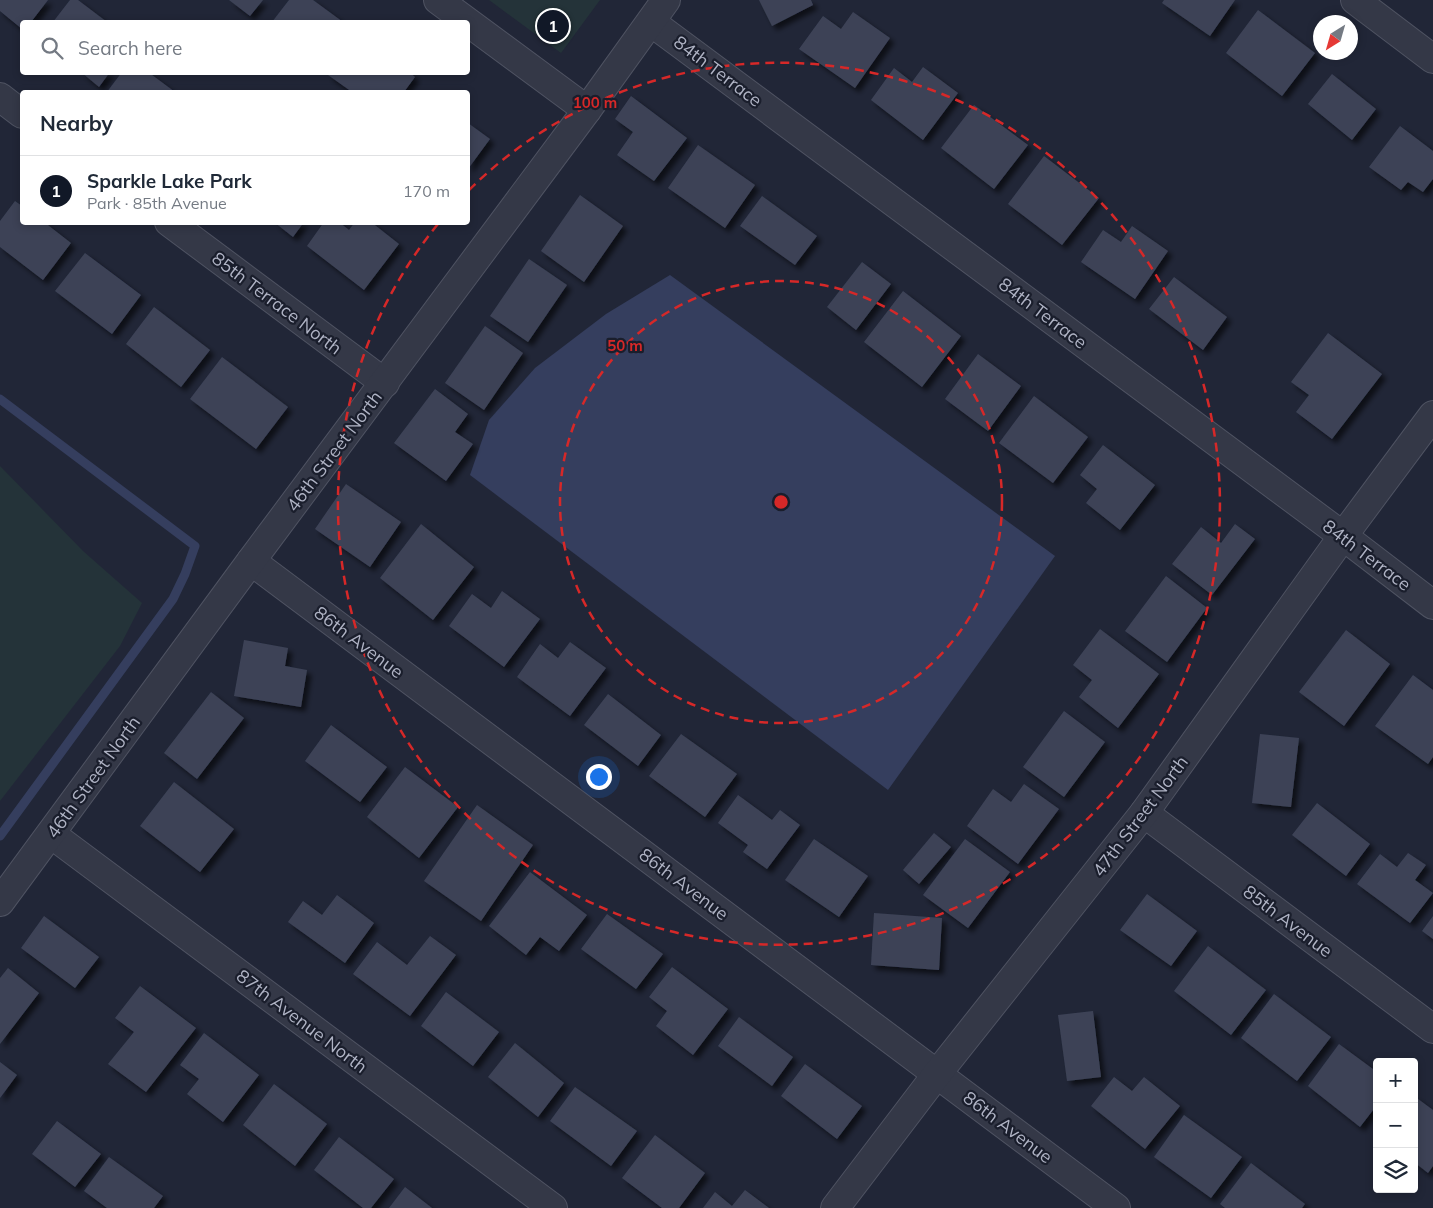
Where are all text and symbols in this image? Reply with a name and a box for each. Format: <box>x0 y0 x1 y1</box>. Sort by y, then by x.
pin: 1 <box>537 7 569 45</box>
north arrow <box>1313 15 1358 60</box>
search box <box>20 20 470 75</box>
street label: 84th Terrace <box>669 30 767 112</box>
icon: search <box>38 34 66 62</box>
text: Search here <box>78 36 182 60</box>
text: 100 m <box>573 93 617 112</box>
text: Nearby <box>40 110 113 136</box>
text: Sparkle Lake Park <box>87 169 252 193</box>
text: 1 <box>51 181 61 201</box>
text: 170 m <box>403 181 450 201</box>
text: Park · 85th Avenue <box>87 193 227 213</box>
street label: 85th Terrace North <box>207 247 347 359</box>
street label: 84th Terrace <box>994 272 1092 354</box>
text: 50 m <box>607 336 643 355</box>
street label: 46th Street North <box>281 386 387 516</box>
centre of rings <box>772 493 790 511</box>
street label: 84th Terrace <box>1318 514 1416 596</box>
street label: 86th Avenue <box>310 601 408 683</box>
street label: 46th Street North <box>41 712 145 842</box>
street label: 47th Street North <box>1087 751 1193 881</box>
your location <box>586 764 612 790</box>
street label: 86th Avenue <box>635 843 733 925</box>
street label: 85th Avenue <box>1239 880 1337 962</box>
street label: 87th Avenue North <box>232 964 372 1078</box>
map controls <box>1373 1058 1418 1193</box>
button: + <box>1373 1058 1418 1103</box>
street label: 86th Avenue <box>959 1086 1057 1168</box>
button: − <box>1373 1103 1418 1148</box>
button: layers <box>1373 1148 1418 1193</box>

